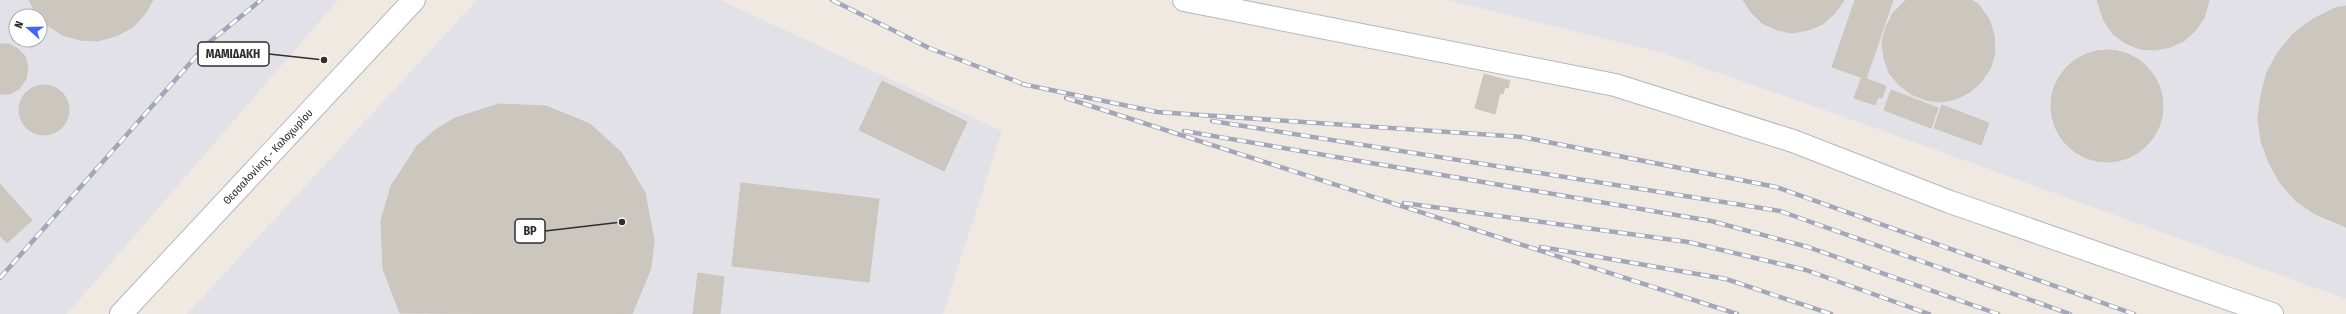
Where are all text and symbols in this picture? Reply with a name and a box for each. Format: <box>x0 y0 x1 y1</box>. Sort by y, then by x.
north arrow <box>8 8 48 48</box>
text: N <box>12 19 26 30</box>
callout: ΜΑΜΙΔΑΚΗ <box>198 42 269 66</box>
text: ΜΑΜΙΔΑΚΗ <box>206 47 260 61</box>
street label: Θεσσαλονίκης - Καλοχωρίου <box>220 107 316 207</box>
callout: BP <box>515 219 545 243</box>
text: BP <box>523 224 537 238</box>

